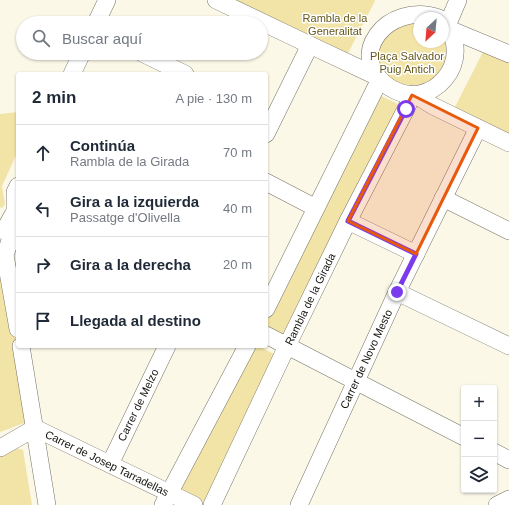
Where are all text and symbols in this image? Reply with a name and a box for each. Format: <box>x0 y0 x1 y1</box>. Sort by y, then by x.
park label: Rambla de la Generalitat <box>303 12 368 37</box>
north arrow <box>413 12 449 48</box>
search box <box>16 16 268 60</box>
icon: search <box>30 27 52 49</box>
text: Buscar aquí <box>62 30 142 47</box>
park label: Plaça Salvador Puig Antich <box>370 50 444 75</box>
text: 2 min <box>32 88 76 107</box>
text: A pie · 130 m <box>175 91 252 106</box>
route start <box>397 100 415 118</box>
text: Continúa <box>70 137 135 154</box>
icon: ahead <box>32 142 54 164</box>
text: 70 m <box>223 145 252 160</box>
text: Rambla de la Girada <box>70 154 189 169</box>
text: Gira a la izquierda <box>70 193 199 210</box>
icon: left <box>32 198 54 220</box>
text: 40 m <box>223 201 252 216</box>
text: Passatge d'Olivella <box>70 210 180 225</box>
street label: Rambla de la Girada <box>282 250 338 347</box>
icon: right <box>32 254 54 276</box>
text: Gira a la derecha <box>70 256 191 273</box>
text: 20 m <box>223 257 252 272</box>
route end <box>388 283 406 301</box>
street label: Carrer de Novo Mesto <box>338 307 394 411</box>
icon: arrive <box>32 310 54 332</box>
text: Llegada al destino <box>70 312 201 329</box>
street label: Carrer de Melzo <box>115 367 161 443</box>
map controls <box>461 385 497 493</box>
button: + <box>461 385 497 421</box>
button: − <box>461 421 497 457</box>
street label: Carrer de Josep Tarradellas <box>43 428 171 498</box>
button: layers <box>461 457 497 493</box>

